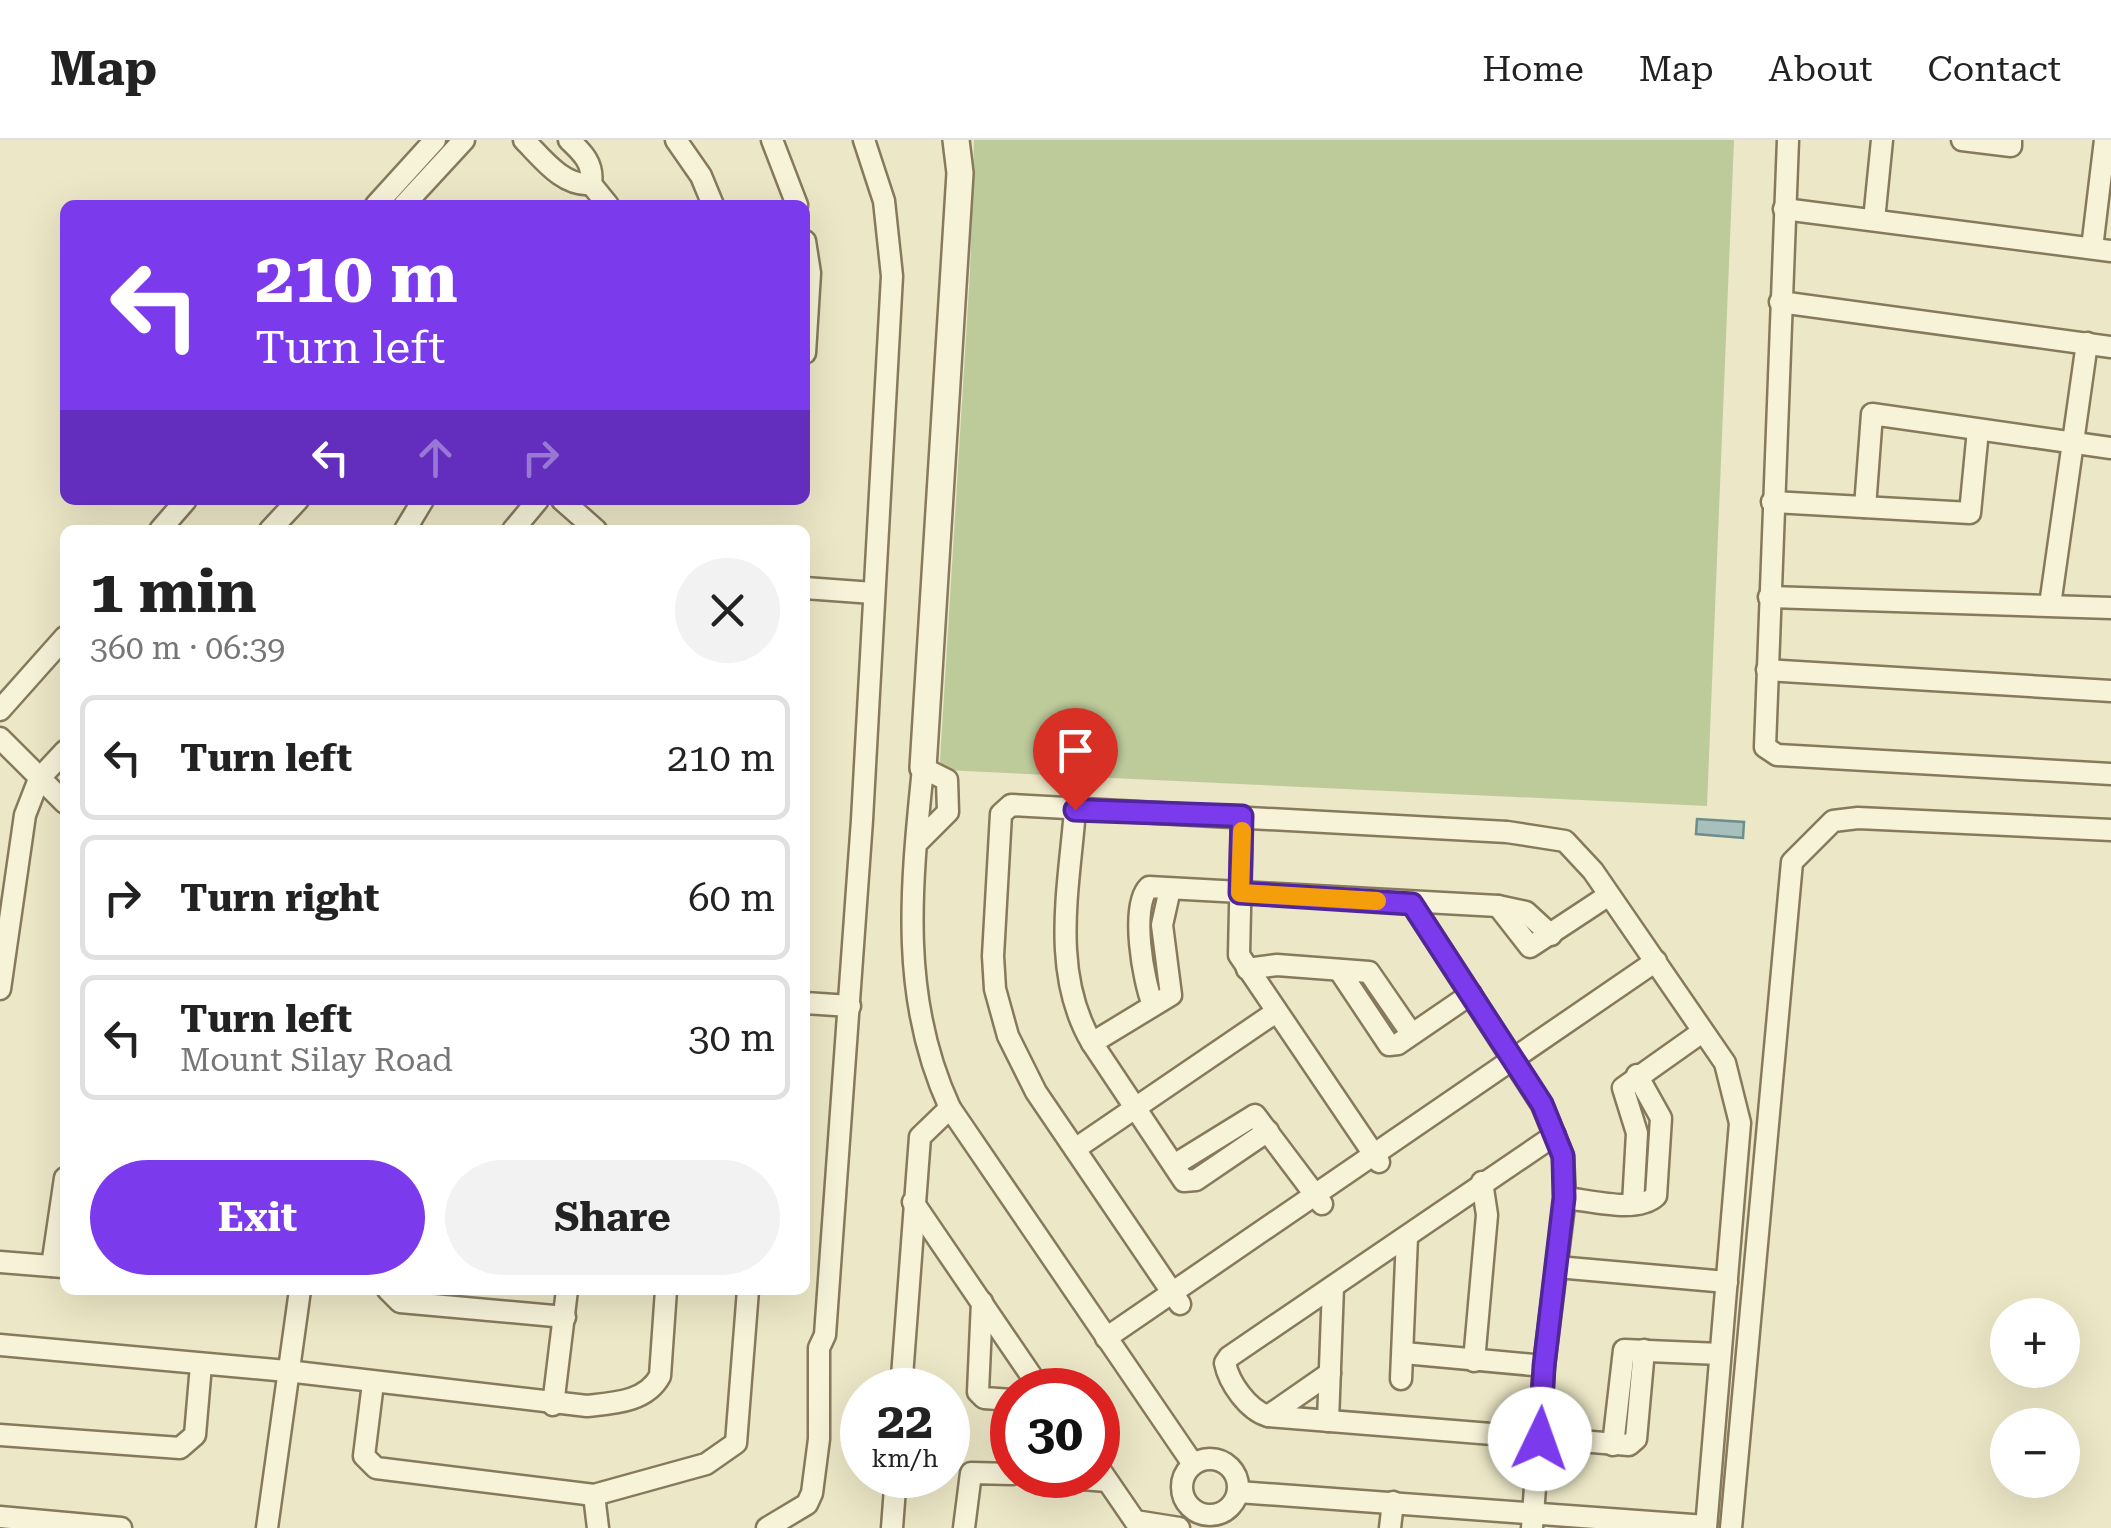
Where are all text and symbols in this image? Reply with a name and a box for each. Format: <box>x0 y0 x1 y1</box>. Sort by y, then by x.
text: Map <box>50 41 157 97</box>
text: Home <box>1482 49 1584 90</box>
text: Map <box>1639 49 1714 90</box>
text: About <box>1769 49 1873 90</box>
text: Contact <box>1928 49 2061 90</box>
text: 210 m <box>255 237 458 319</box>
icon: left <box>90 240 220 370</box>
text: Turn left <box>255 321 445 374</box>
icon: left <box>303 430 358 485</box>
icon: ahead <box>408 430 463 485</box>
icon: right <box>513 430 568 485</box>
text: 1 min <box>90 556 257 627</box>
button: close <box>675 558 780 663</box>
text: 360 m · 06:39 <box>90 629 285 667</box>
pin <box>1033 708 1118 811</box>
icon: arrive <box>1048 723 1103 778</box>
icon: left <box>95 730 150 785</box>
text: Turn left <box>180 736 352 780</box>
text: 210 m <box>667 736 775 780</box>
icon: right <box>95 870 150 925</box>
text: Turn right <box>180 876 379 920</box>
text: 60 m <box>688 876 775 920</box>
text: Turn left <box>180 997 352 1041</box>
icon: left <box>95 1010 150 1065</box>
text: 30 m <box>688 1016 775 1060</box>
text: Mount Silay Road <box>180 1041 453 1079</box>
button: Exit <box>90 1160 425 1275</box>
button: Share <box>445 1160 780 1275</box>
map controls <box>1990 1298 2080 1498</box>
button: + <box>1990 1298 2080 1388</box>
speed limit sign: 30 <box>990 1368 1120 1498</box>
position arrow <box>1488 1387 1592 1491</box>
text: 22 <box>877 1392 933 1450</box>
button: − <box>1990 1408 2080 1498</box>
text: km/h <box>872 1444 938 1473</box>

